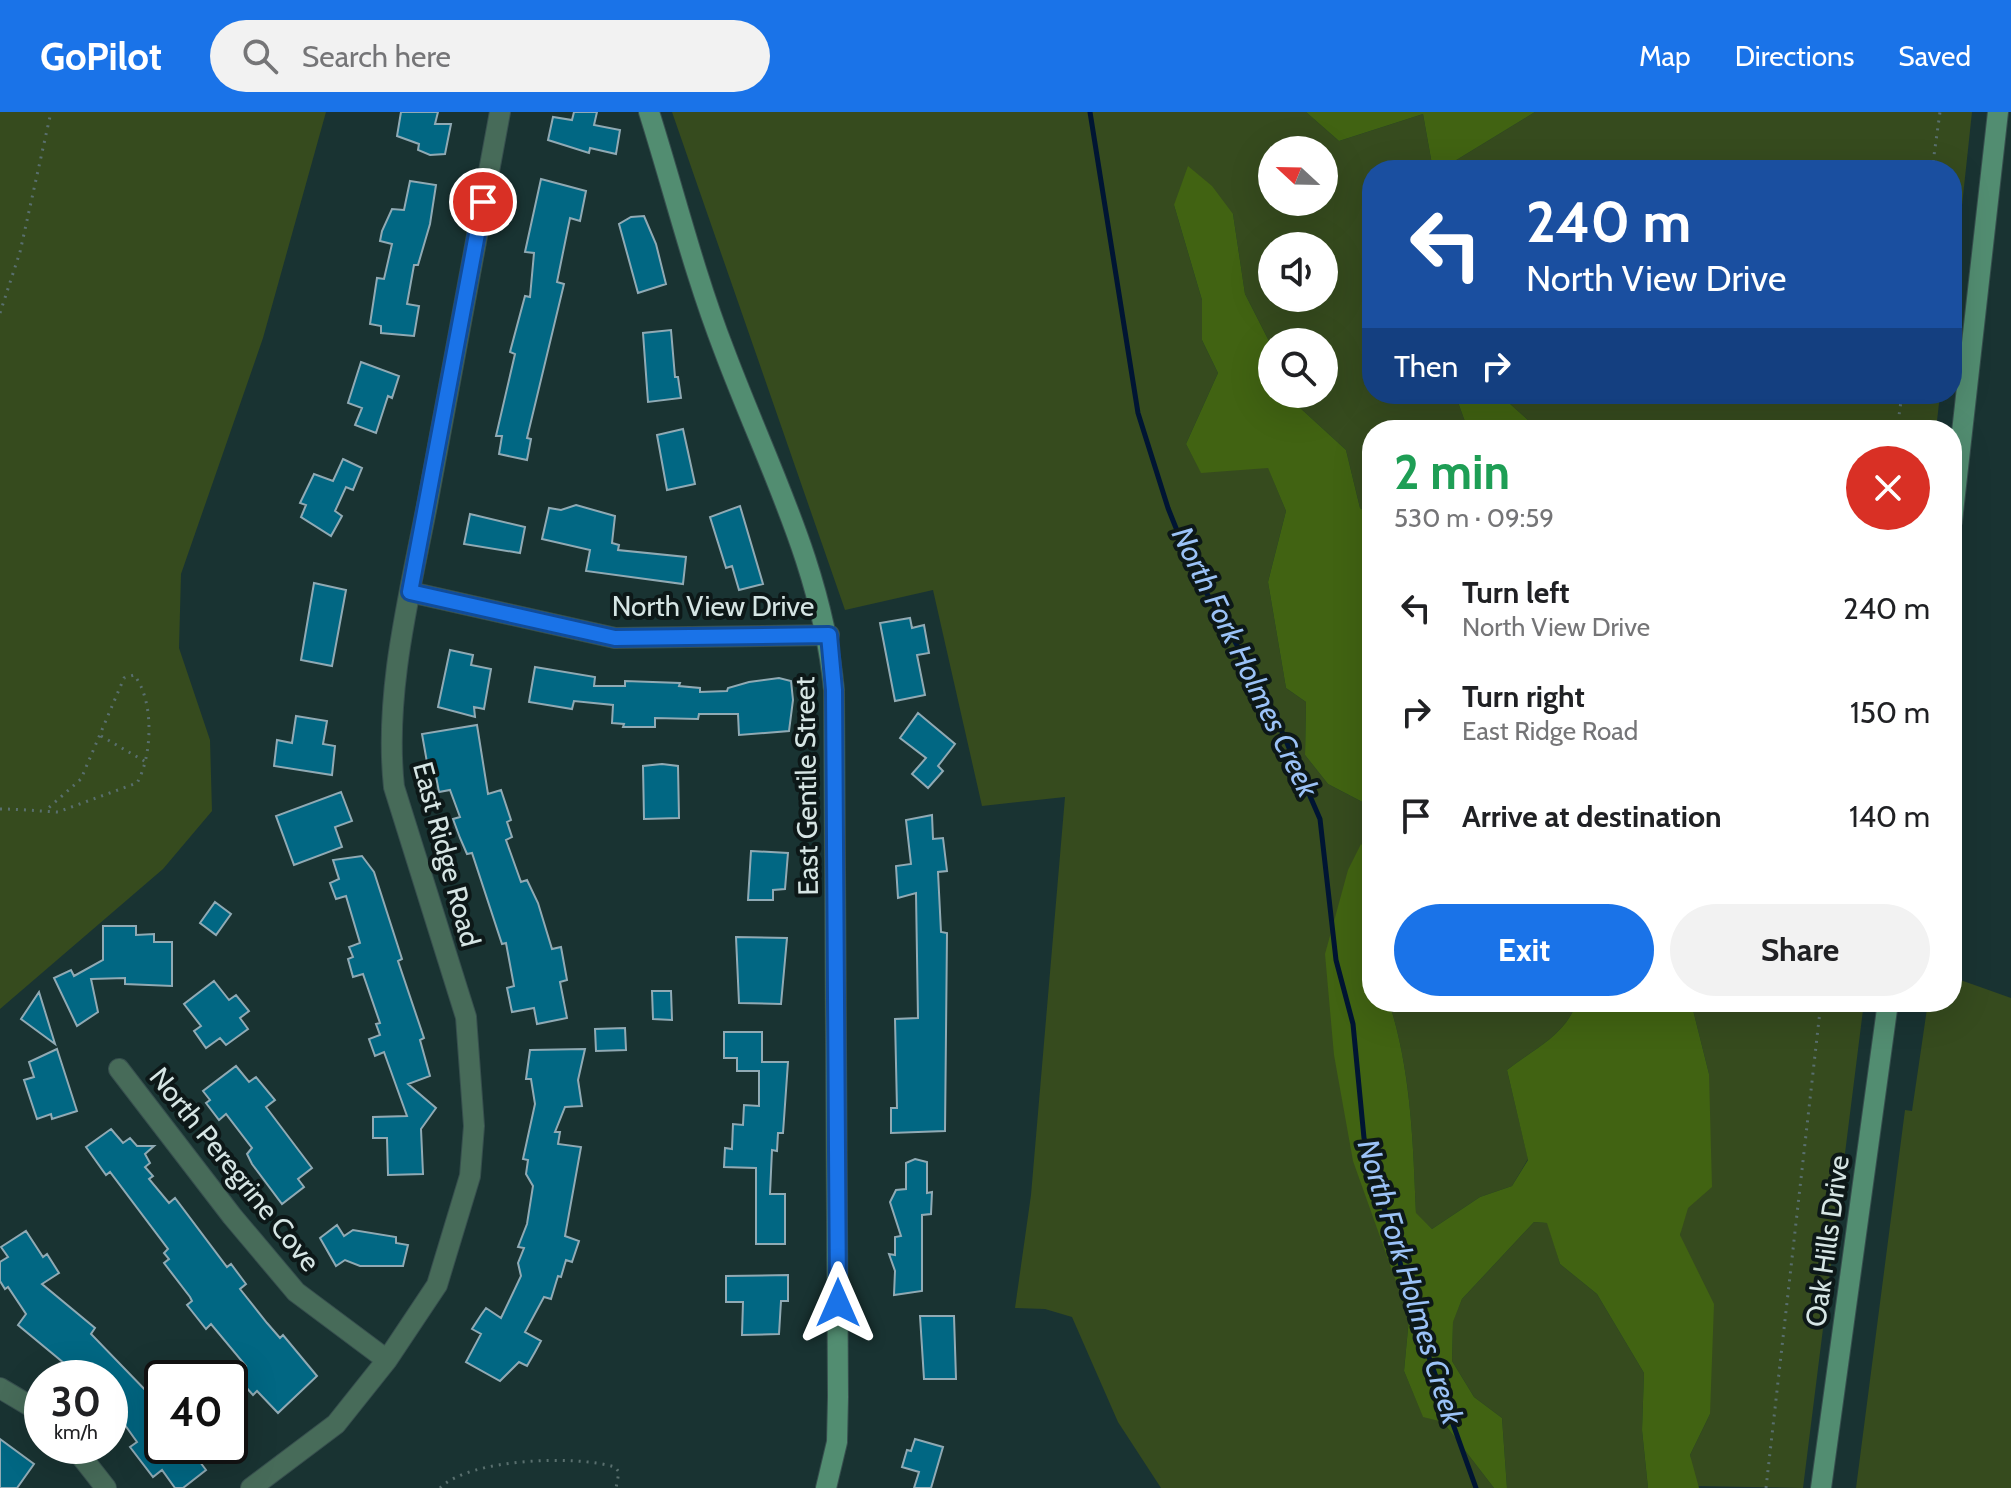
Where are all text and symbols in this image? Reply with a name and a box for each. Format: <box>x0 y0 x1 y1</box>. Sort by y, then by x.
search box <box>210 20 770 92</box>
text: GoPilot <box>40 33 162 80</box>
icon: search <box>238 34 282 78</box>
text: Search here <box>302 38 451 75</box>
text: Map <box>1639 39 1691 73</box>
text: Directions <box>1735 39 1854 73</box>
text: Saved <box>1898 39 1971 73</box>
north arrow <box>1258 136 1338 216</box>
map controls <box>1258 136 1338 408</box>
pin <box>449 168 517 236</box>
icon: arrive <box>461 180 505 224</box>
text: 240 m <box>1526 188 1691 256</box>
icon: left <box>1394 192 1498 296</box>
button: sound <box>1258 232 1338 312</box>
text: North View Drive <box>1526 256 1786 300</box>
button: search <box>1258 328 1338 408</box>
icon: right <box>1474 344 1518 388</box>
text: Then <box>1394 348 1458 385</box>
text: 2 min <box>1394 443 1510 501</box>
button: close <box>1846 446 1930 530</box>
text: 530 m · 09:59 <box>1394 502 1554 534</box>
water label: North Fork Holmes Creek <box>1164 521 1327 804</box>
text: Turn left <box>1462 574 1570 611</box>
icon: left <box>1394 586 1438 630</box>
street label: North View Drive <box>612 589 814 623</box>
text: 240 m <box>1843 590 1930 627</box>
text: North View Drive <box>1462 611 1650 643</box>
street label: East Gentile Street <box>787 676 825 896</box>
text: Turn right <box>1462 678 1585 715</box>
icon: right <box>1394 690 1438 734</box>
text: 150 m <box>1850 694 1930 731</box>
text: East Ridge Road <box>1462 715 1638 747</box>
street label: East Ridge Road <box>406 758 488 950</box>
icon: arrive <box>1394 794 1438 838</box>
text: Arrive at destination <box>1462 798 1722 835</box>
text: 140 m <box>1849 798 1930 835</box>
button: Exit <box>1394 904 1654 996</box>
button: Share <box>1670 904 1930 996</box>
street label: North Peregrine Cove <box>142 1060 328 1278</box>
water label: North Fork Holmes Creek <box>1349 1135 1472 1430</box>
street label: Oak Hills Drive <box>1798 1153 1856 1329</box>
position arrow <box>796 1261 880 1345</box>
speed limit sign: 40 <box>144 1360 248 1464</box>
text: 30 <box>51 1377 101 1426</box>
text: km/h <box>54 1420 98 1444</box>

